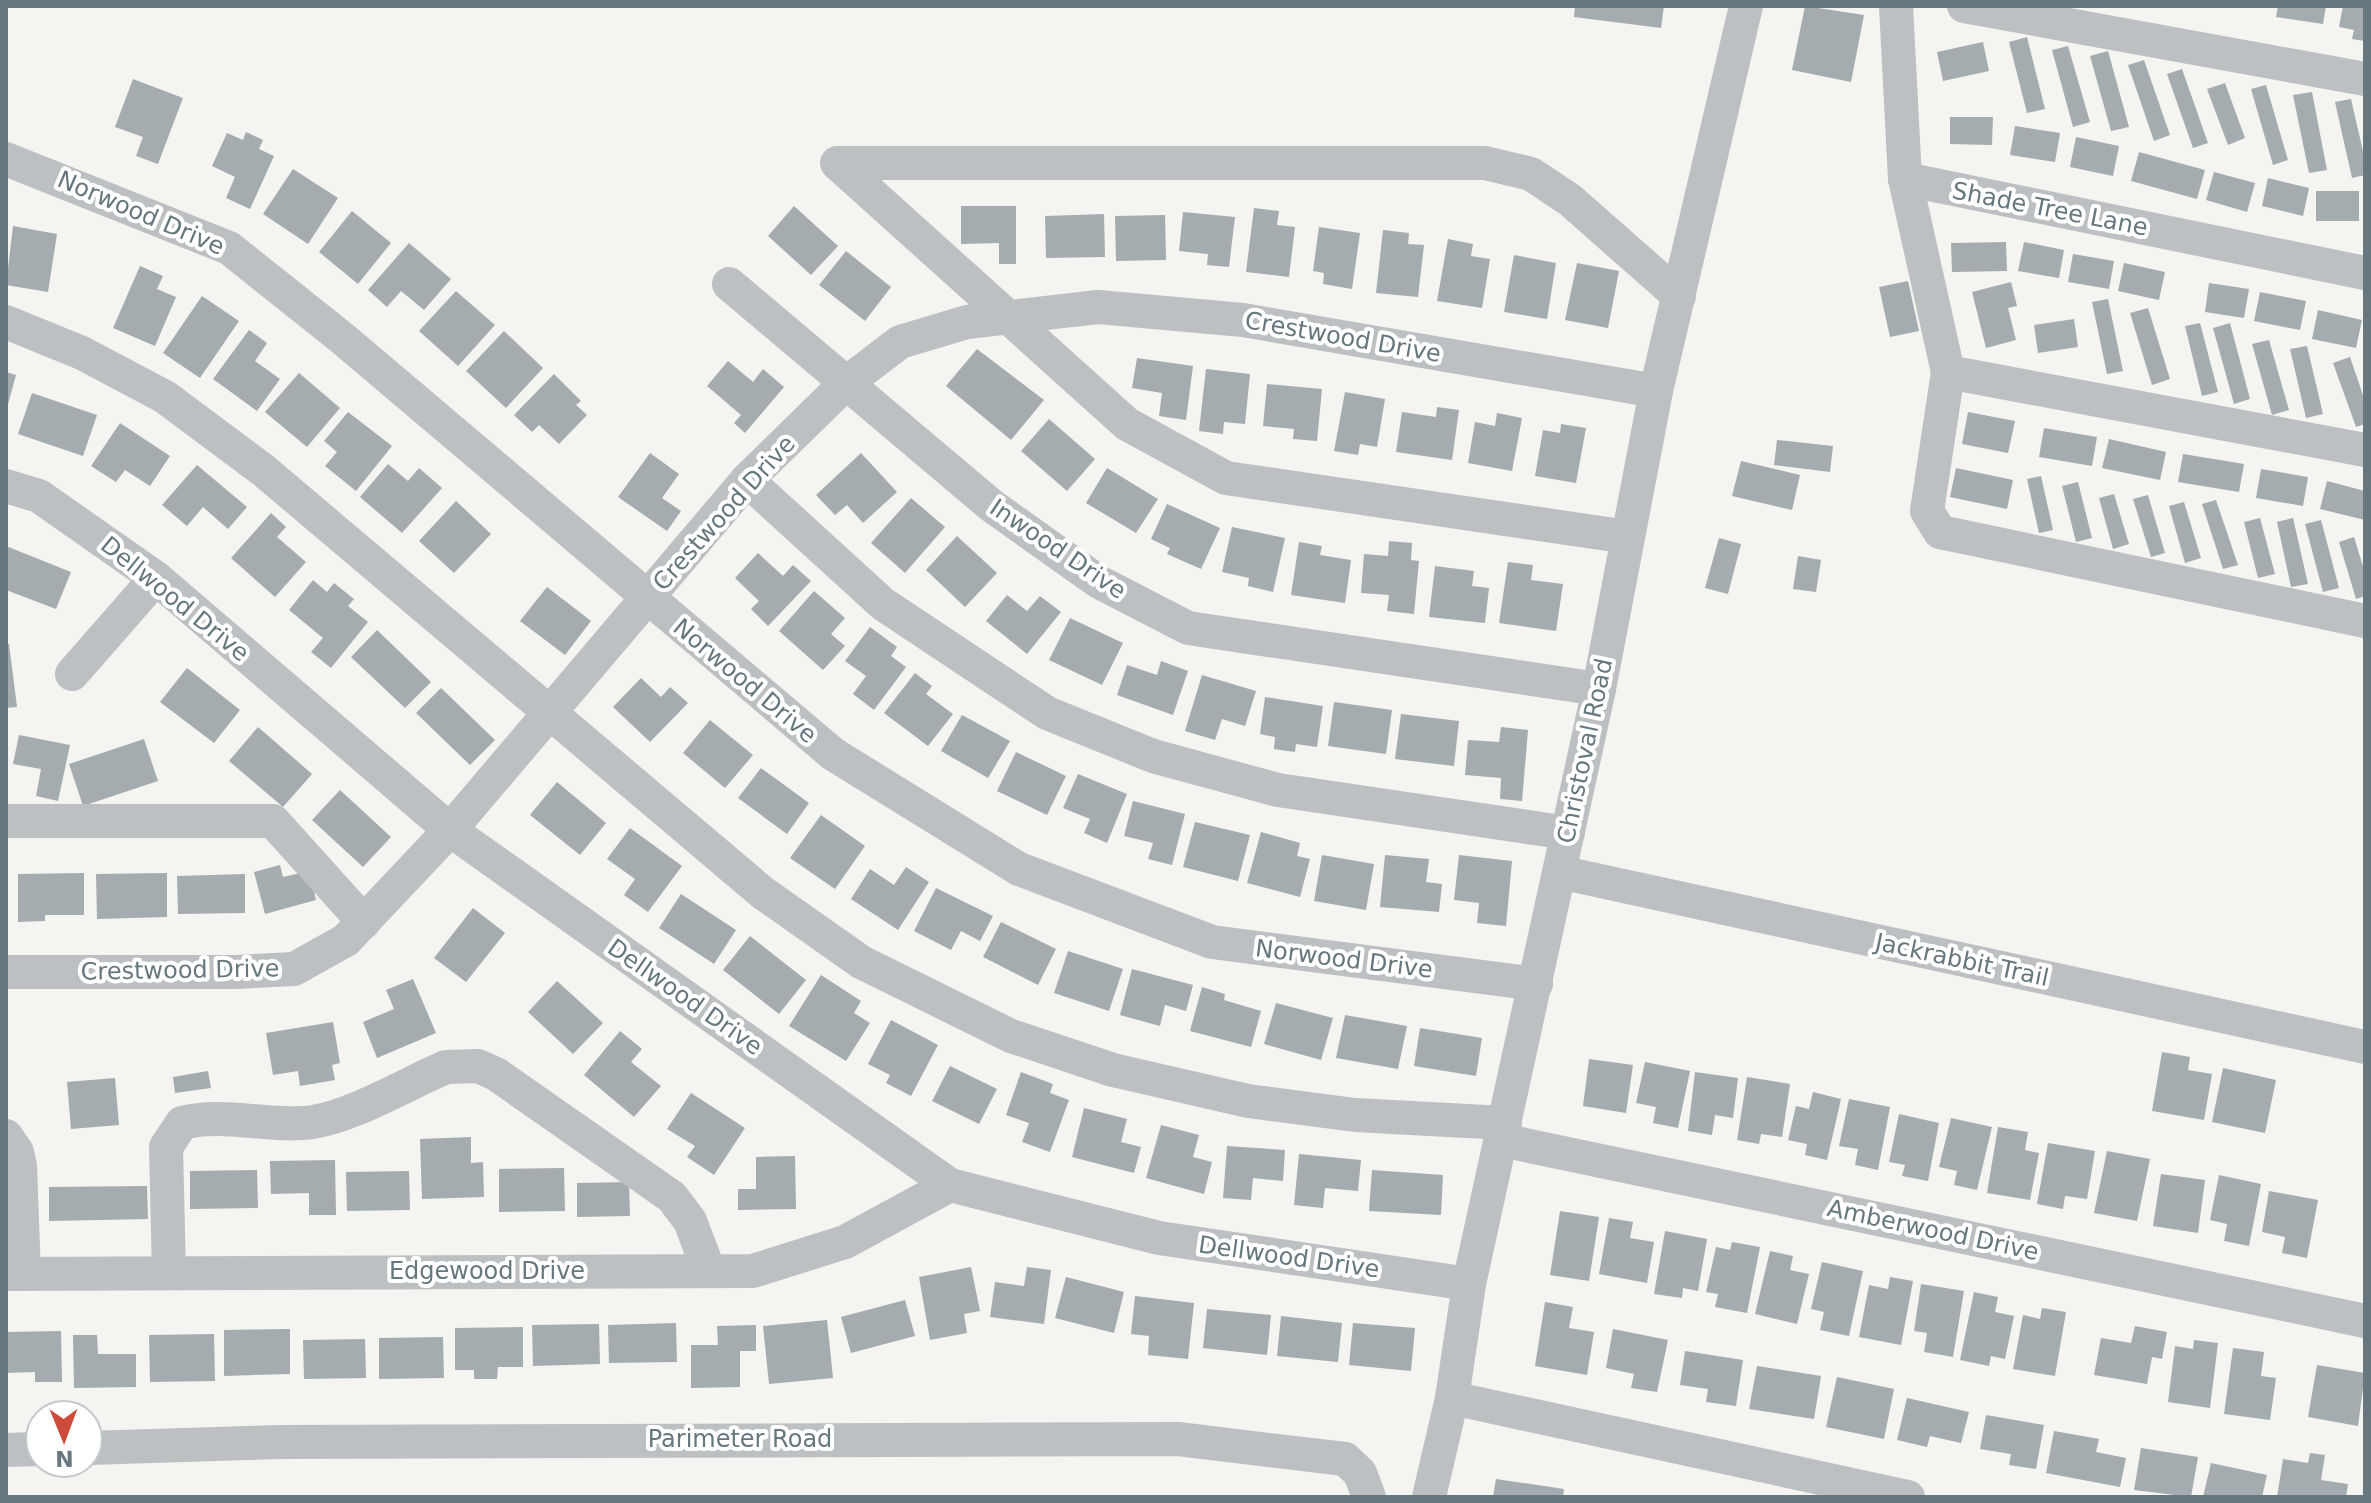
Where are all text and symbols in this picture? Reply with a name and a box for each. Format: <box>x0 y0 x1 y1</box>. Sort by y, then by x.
street label: Norwood Drive <box>53 165 229 261</box>
street label: Shade Tree Lane <box>1950 176 2150 242</box>
street label: Crestwood Drive <box>1243 306 1443 368</box>
street label: Crestwood Drive <box>647 430 801 596</box>
street label: Inwood Drive <box>985 493 1131 605</box>
street label: Dellwood Drive <box>95 531 255 667</box>
street label: Norwood Drive <box>668 613 822 749</box>
street label: Christoval Road <box>1552 656 1618 846</box>
street label: Jackrabbit Trail <box>1871 928 2051 992</box>
street label: Dellwood Drive <box>602 933 768 1061</box>
street label: Norwood Drive <box>1254 934 1434 984</box>
street label: Crestwood Drive <box>80 954 280 986</box>
street label: Amberwood Drive <box>1825 1194 2041 1266</box>
street label: Dellwood Drive <box>1197 1230 1381 1284</box>
street label: Edgewood Drive <box>389 1257 585 1285</box>
north arrow <box>24 1399 104 1479</box>
street label: Parimeter Road <box>648 1425 832 1453</box>
text: N <box>55 1446 74 1471</box>

